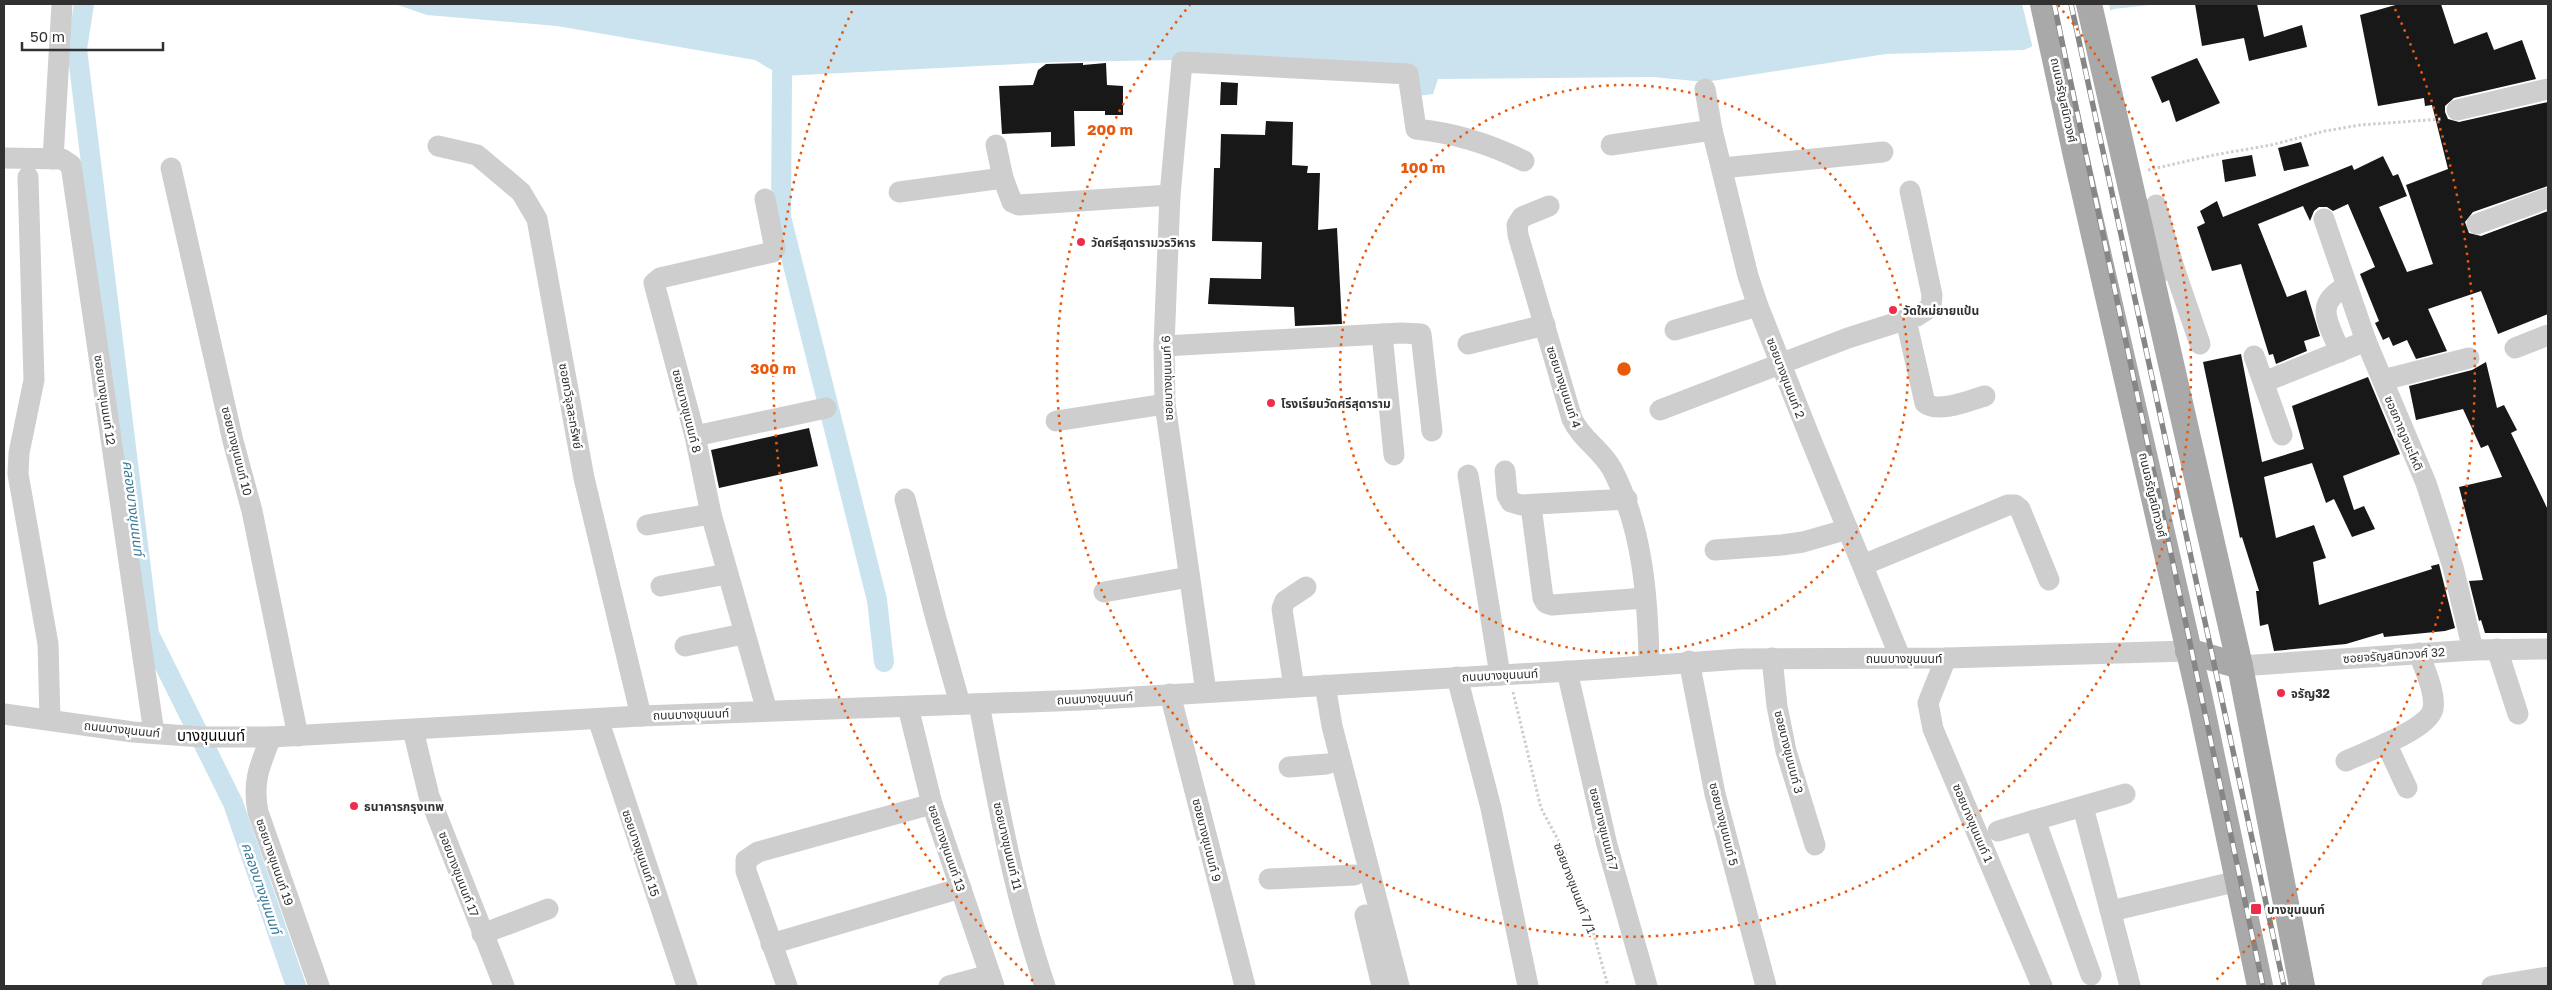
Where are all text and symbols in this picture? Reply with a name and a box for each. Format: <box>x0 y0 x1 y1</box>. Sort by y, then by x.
scale bar <box>22 20 164 52</box>
text: 50 m <box>30 27 65 45</box>
street label: ถนนจรัญสนิทวงศ์ <box>2048 56 2080 144</box>
text: 200 m <box>1087 120 1133 138</box>
text: 100 m <box>1401 158 1445 176</box>
place label: วัดศรีสุดารามวรวิหาร <box>1091 235 1196 250</box>
marker: วัดศรีสุดารามวรวิหาร <box>1075 236 1087 248</box>
place label: วัดใหม่ยายแป้น <box>1903 303 1979 318</box>
marker: วัดใหม่ยายแป้น <box>1887 304 1899 316</box>
street label: ซอยบางขุนนนท์ 6 <box>1158 335 1176 421</box>
street label: ซอยบางขุนนนท์ 2 <box>1764 336 1808 420</box>
street label: ซอยบางขุนนนท์ 4 <box>1544 344 1584 430</box>
street label: ซอยบางขุนนนท์ 12 <box>91 354 119 446</box>
text: 300 m <box>750 359 796 377</box>
centre of rings <box>1615 360 1633 378</box>
street label: ซอยทวีจุลละทรัพย์ <box>556 362 586 450</box>
street label: ซอยบางขุนนนท์ 8 <box>669 368 705 454</box>
street label: ซอยกาญจนะโหติ <box>2381 393 2427 473</box>
place label: โรงเรียนวัดศรีสุดาราม <box>1281 396 1391 411</box>
marker: โรงเรียนวัดศรีสุดาราม <box>1265 397 1277 409</box>
street label: ซอยบางขุนนนท์ 10 <box>219 405 255 497</box>
street label: ถนนจรัญสนิทวงศ์ <box>2136 451 2170 539</box>
water label: คลองบางขุนนนท์ <box>119 459 149 560</box>
street label: ซอยจรัญสนิทวงศ์ 32 <box>2342 644 2446 666</box>
street label: ถนนบางขุนนนท์ <box>1866 651 1942 666</box>
street label: ถนนบางขุนนนท์ <box>1461 666 1539 684</box>
place label: จรัญ32 <box>2291 686 2330 701</box>
marker: จรัญ32 <box>2275 687 2287 699</box>
street label: ถนนบางขุนนนท์ <box>1056 689 1134 707</box>
street label: ถนนบางขุนนนท์ <box>653 705 729 723</box>
street label: ซอยบางขุนนนท์ 3 <box>1771 709 1807 795</box>
street label: ถนนบางขุนนนท์ <box>83 718 161 740</box>
district label: บางขุนนนท์ <box>177 726 245 745</box>
street label: ซอยบางขุนนนท์ 5 <box>1706 781 1742 867</box>
street label: ซอยบางขุนนนท์ 1 <box>1950 781 1996 865</box>
street label: ซอยบางขุนนนท์ 7 <box>1586 786 1622 872</box>
street label: ซอยบางขุนนนท์ 9 <box>1189 797 1225 883</box>
place label: ธนาคารกรุงเทพ <box>364 799 444 814</box>
marker: ธนาคารกรุงเทพ <box>348 800 360 812</box>
street label: ซอยบางขุนนนท์ 11 <box>991 801 1025 892</box>
street label: ซอยบางขุนนนท์ 13 <box>925 803 969 893</box>
street label: ซอยบางขุนนนท์ 15 <box>619 808 663 898</box>
street label: ซอยบางขุนนนท์ 19 <box>253 816 297 908</box>
street label: ซอยบางขุนนนท์ 17 <box>436 829 482 919</box>
water label: คลองบางขุนนนท์ <box>237 840 287 939</box>
street label: ซอยบางขุนนนท์ 7/1 <box>1551 840 1599 936</box>
marker: บางขุนนนท์ <box>2249 902 2263 916</box>
place label: บางขุนนนท์ <box>2267 902 2325 917</box>

